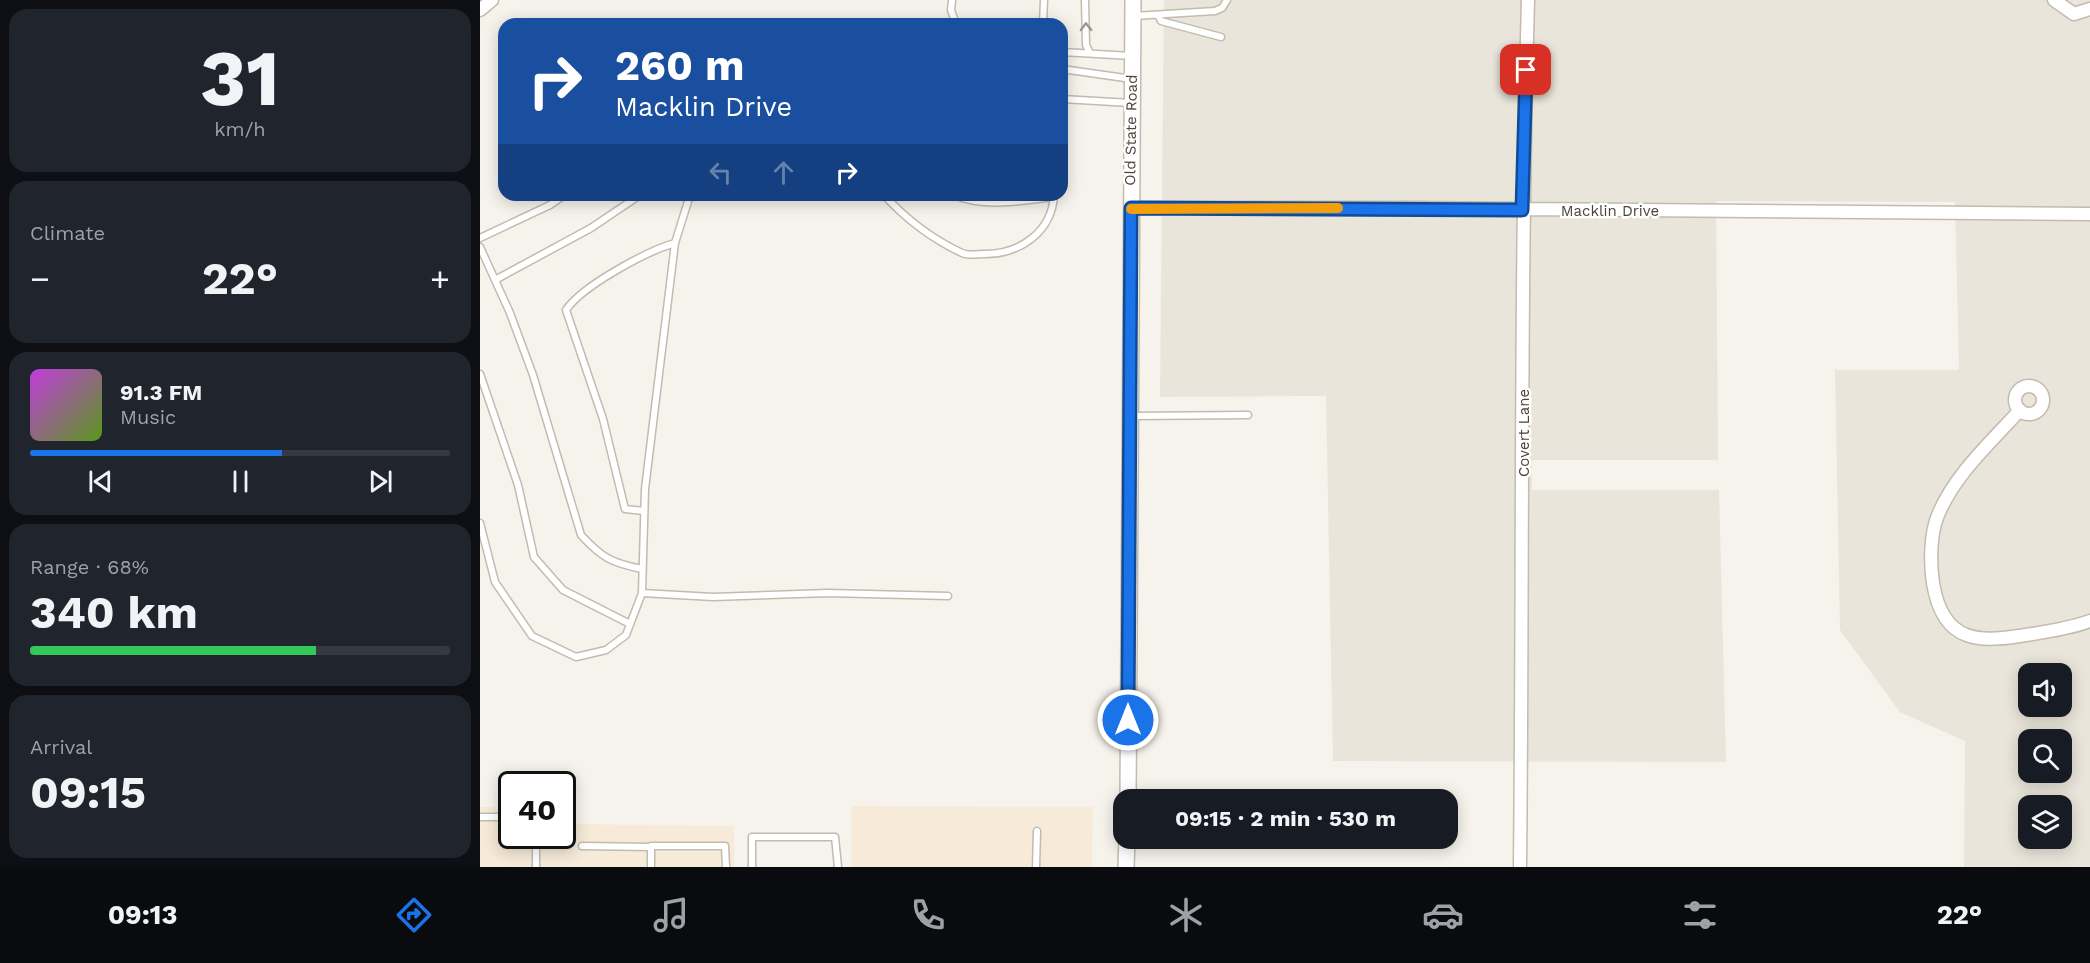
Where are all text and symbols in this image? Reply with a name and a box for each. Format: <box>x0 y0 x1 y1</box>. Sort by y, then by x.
one-way arrow <box>1079 23 1092 32</box>
text: 31 <box>200 32 280 124</box>
text: 260 m <box>615 41 745 90</box>
icon: right <box>516 42 594 120</box>
pin <box>1500 44 1551 95</box>
icon: arrive <box>1509 53 1542 86</box>
street label: Old State Road <box>1121 74 1141 186</box>
text: Macklin Drive <box>615 91 792 123</box>
text: km/h <box>214 117 266 141</box>
icon: left <box>704 156 737 189</box>
icon: ahead <box>767 156 800 189</box>
icon: right <box>830 156 863 189</box>
street label: Macklin Drive <box>1561 202 1659 220</box>
text: Climate <box>30 221 105 245</box>
text: 22° <box>202 252 278 305</box>
text: − <box>30 259 50 298</box>
text: + <box>430 259 450 298</box>
text: 91.3 FM <box>120 380 202 405</box>
street label: Covert Lane <box>1515 389 1533 477</box>
text: Music <box>120 405 176 429</box>
icon: previous <box>84 465 117 498</box>
icon: pause <box>224 465 257 498</box>
icon: next <box>364 465 397 498</box>
text: Range · 68% <box>30 555 149 579</box>
text: 340 km <box>30 586 198 639</box>
map controls <box>2018 663 2072 849</box>
button: sound <box>2018 663 2072 717</box>
position arrow <box>1096 688 1160 752</box>
button: search <box>2018 729 2072 783</box>
text: Arrival <box>30 735 92 759</box>
text: 09:15 <box>30 766 146 819</box>
speed limit sign: 40 <box>498 771 576 849</box>
button: layers <box>2018 795 2072 849</box>
text: 09:15 · 2 min · 530 m <box>1175 806 1396 831</box>
icon: directions <box>393 894 435 936</box>
icon: music <box>650 894 692 936</box>
icon: phone <box>907 894 949 936</box>
icon: climate <box>1165 894 1207 936</box>
icon: car <box>1422 894 1464 936</box>
icon: filters <box>1679 894 1721 936</box>
text: 09:13 <box>108 899 177 931</box>
text: 22° <box>1937 899 1982 931</box>

